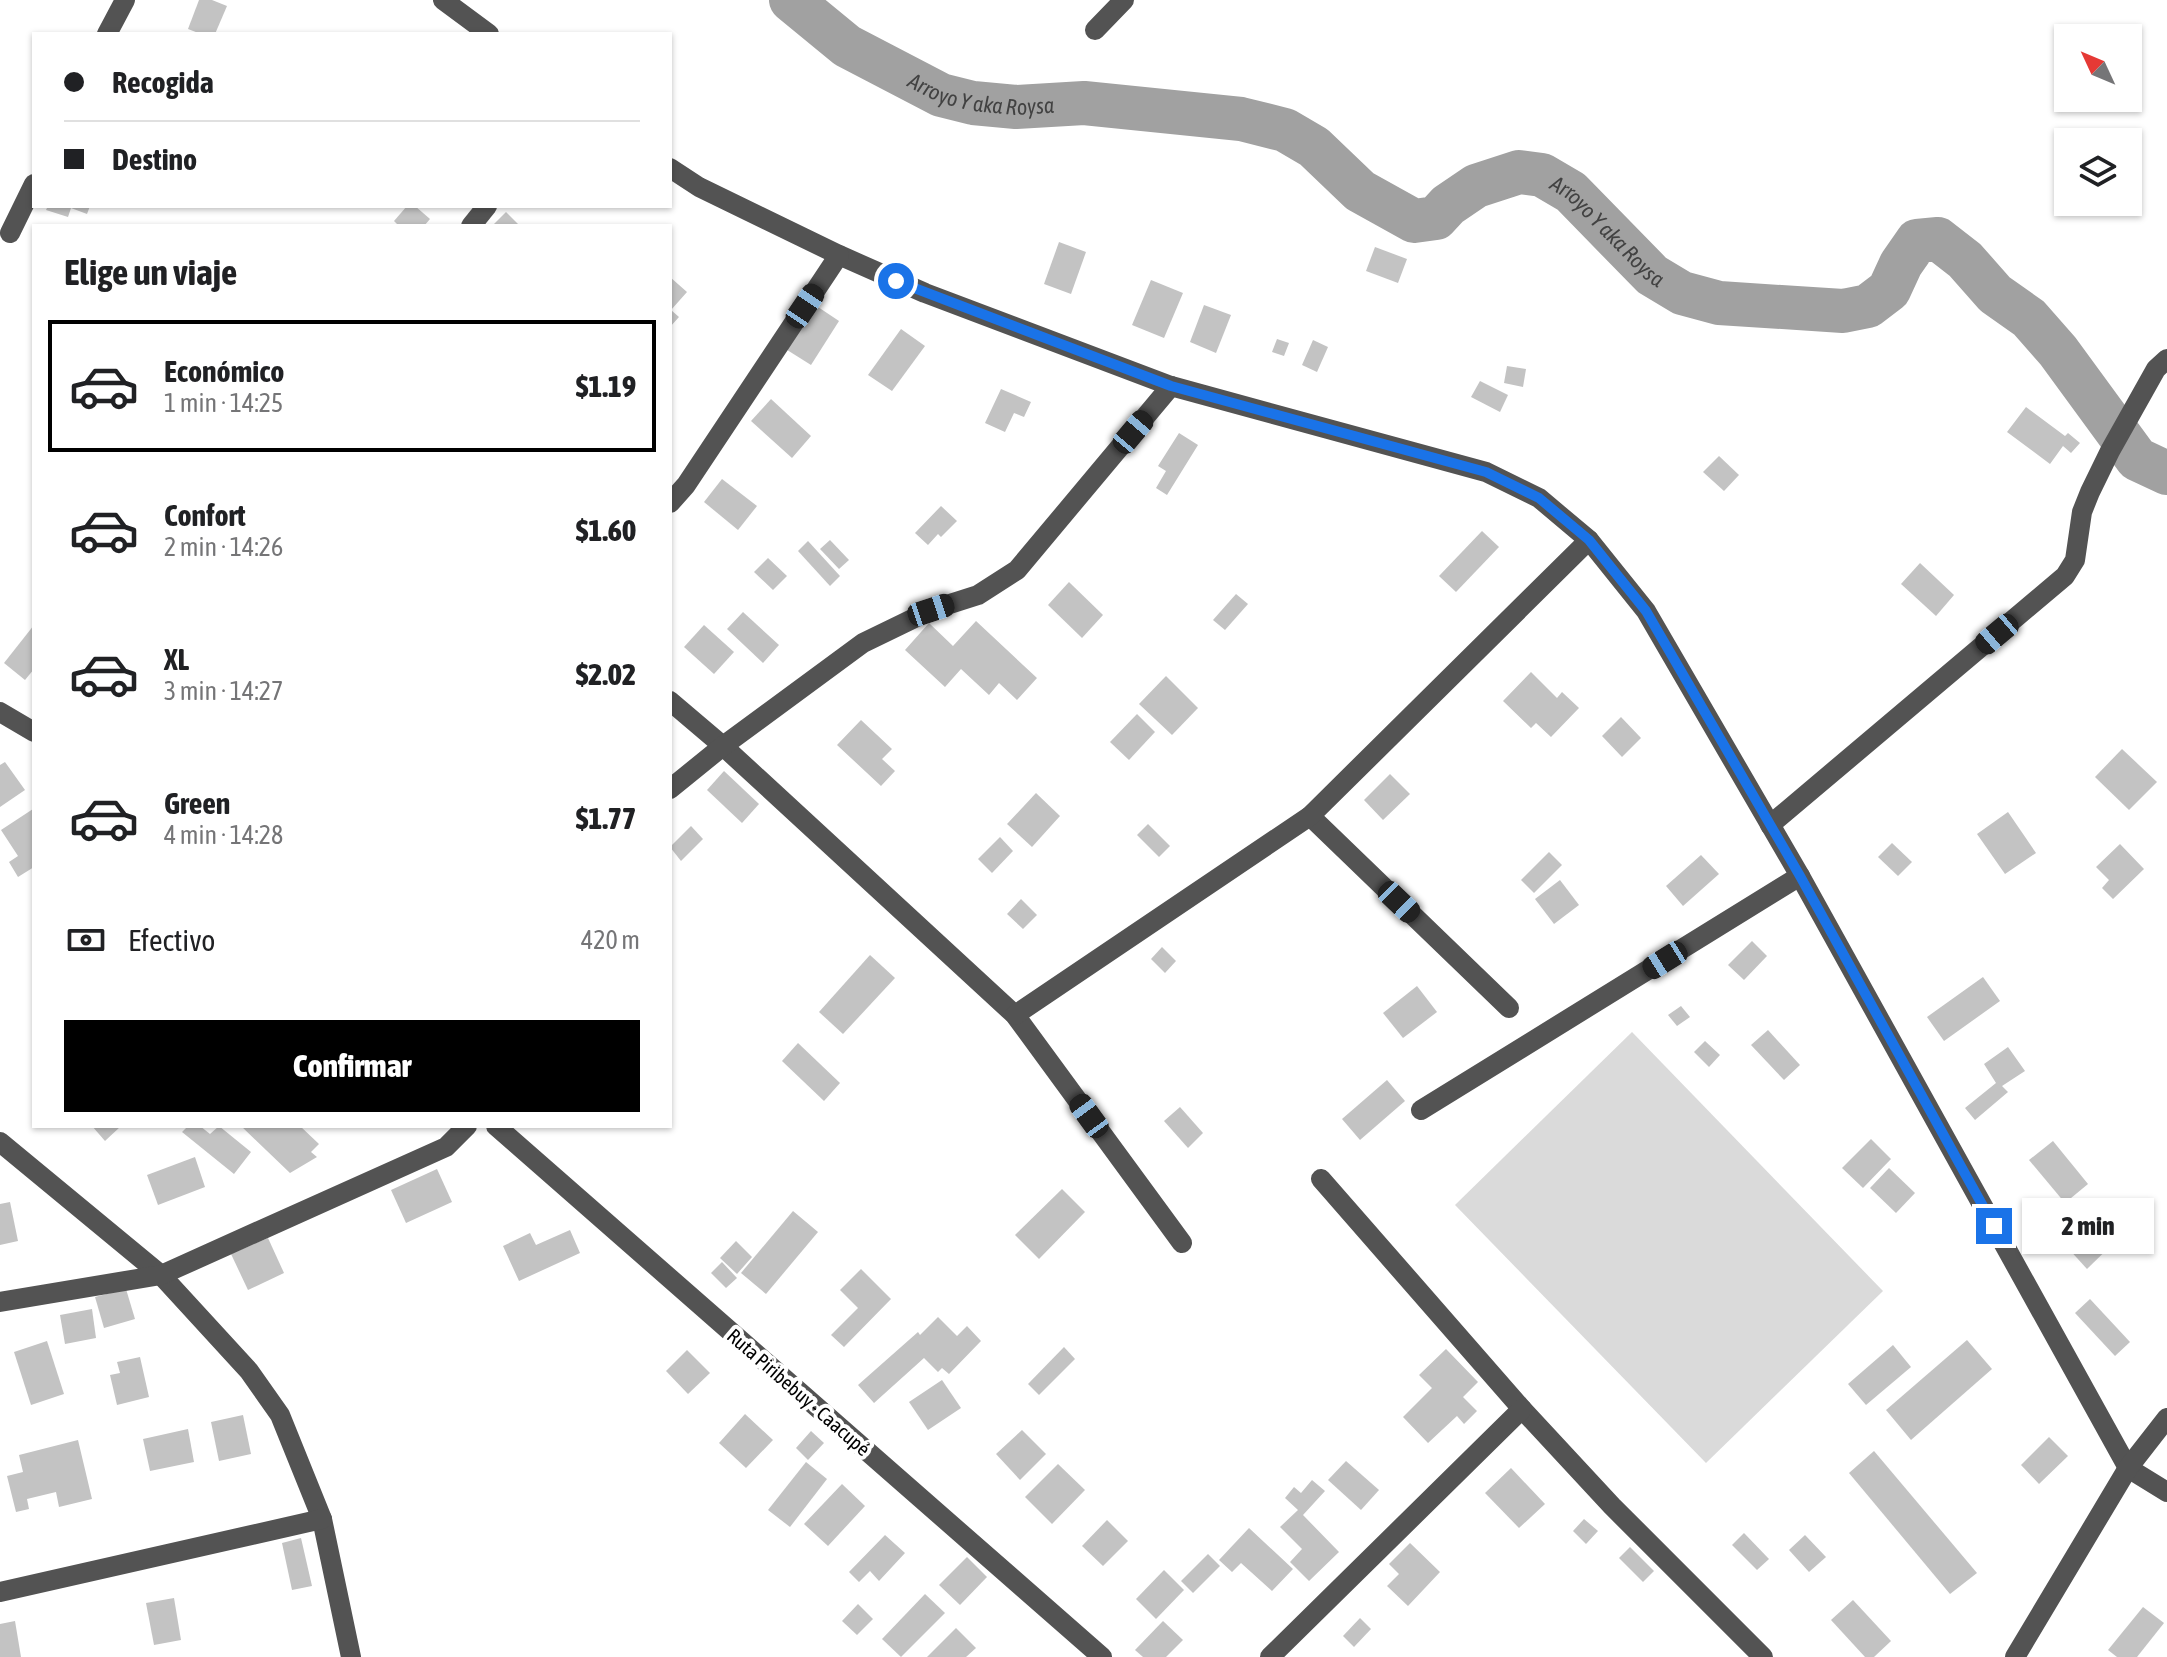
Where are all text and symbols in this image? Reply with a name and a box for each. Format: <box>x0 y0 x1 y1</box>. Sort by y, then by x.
north arrow <box>2054 24 2142 112</box>
map controls <box>2054 24 2142 216</box>
text: Recogida <box>112 65 214 99</box>
water label: Arroyo Y aka Roysa <box>903 67 1055 120</box>
button: layers <box>2054 128 2142 216</box>
text: Destino <box>112 142 197 176</box>
water label: Arroyo Y aka Roysa <box>1545 169 1669 292</box>
text: Elige un viaje <box>64 251 237 293</box>
route start <box>878 263 914 299</box>
car <box>782 279 828 333</box>
icon: car <box>68 350 140 422</box>
text: Económico <box>164 354 284 388</box>
text: $1.19 <box>576 369 636 403</box>
text: 1 min · 14:25 <box>164 388 283 418</box>
car <box>1108 406 1158 458</box>
icon: car <box>68 494 140 566</box>
text: Confort <box>164 498 246 532</box>
text: $1.60 <box>576 513 636 547</box>
text: 2 min · 14:26 <box>164 532 283 562</box>
car <box>904 591 958 629</box>
car <box>1971 609 2023 659</box>
icon: car <box>68 638 140 710</box>
text: XL <box>164 642 189 676</box>
text: $2.02 <box>576 657 636 691</box>
text: 3 min · 14:27 <box>164 676 283 706</box>
icon: car <box>68 782 140 854</box>
text: Green <box>164 786 230 820</box>
text: $1.77 <box>576 801 636 835</box>
text: 4 min · 14:28 <box>164 820 283 850</box>
car <box>1373 877 1425 927</box>
icon: cash <box>64 918 108 962</box>
text: Efectivo <box>128 923 215 957</box>
text: 420 m <box>581 925 640 955</box>
car <box>1638 937 1692 983</box>
button: Confirmar <box>64 1020 640 1112</box>
car <box>1065 1090 1113 1142</box>
callout: 2 min <box>2022 1198 2154 1254</box>
route end <box>1976 1208 2012 1244</box>
text: 2 min <box>2061 1211 2115 1241</box>
street label: Ruta Piribebuy - Caacupé <box>723 1324 875 1460</box>

